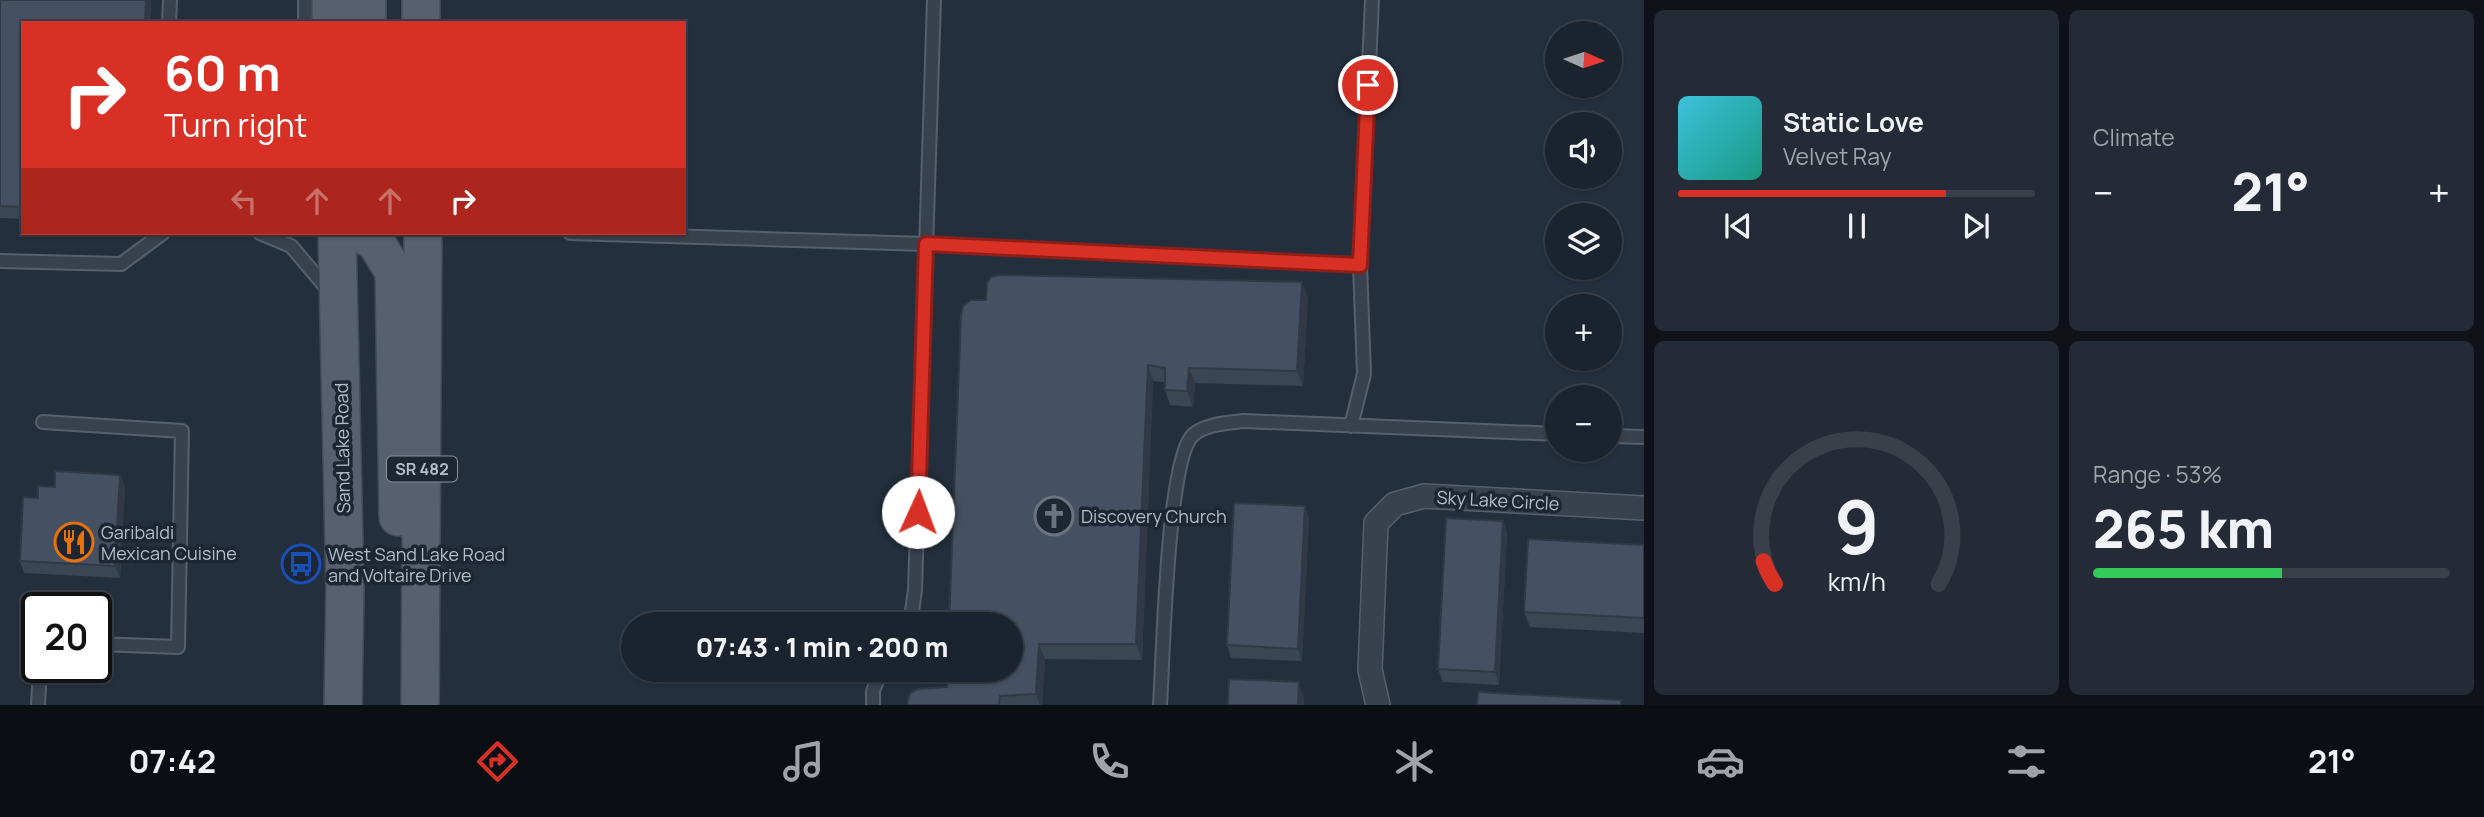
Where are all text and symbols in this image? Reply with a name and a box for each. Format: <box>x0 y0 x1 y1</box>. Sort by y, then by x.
north arrow <box>1545 21 1622 98</box>
map controls <box>1545 21 1622 462</box>
text: 60 m <box>164 39 281 106</box>
icon: right <box>49 49 140 140</box>
pin <box>1338 55 1398 115</box>
icon: arrive <box>1349 66 1387 104</box>
text: Turn right <box>164 103 307 147</box>
text: Static Love <box>1783 104 1924 140</box>
button: sound <box>1545 112 1622 189</box>
text: Climate <box>2093 121 2175 153</box>
text: Velvet Ray <box>1783 140 1892 172</box>
text: 21° <box>2232 156 2310 227</box>
text: − <box>2093 166 2114 218</box>
text: + <box>2428 166 2450 218</box>
icon: left <box>225 182 263 220</box>
icon: ahead <box>298 182 336 220</box>
icon: ahead <box>371 182 409 220</box>
icon: right <box>444 182 482 220</box>
button: layers <box>1545 203 1622 280</box>
icon: previous <box>1719 207 1757 245</box>
icon: pause <box>1838 207 1876 245</box>
icon: next <box>1957 207 1995 245</box>
button: + <box>1545 294 1622 371</box>
street label: Sand Lake Road <box>329 382 355 514</box>
button: − <box>1545 385 1622 462</box>
road number: SR 482 <box>387 456 457 482</box>
text: Range · 53% <box>2093 458 2222 490</box>
position arrow <box>881 475 955 549</box>
text: 9 <box>1834 476 1879 576</box>
street label: Sky Lake Circle <box>1436 485 1560 515</box>
text: 265 km <box>2093 493 2274 564</box>
church icon: Discovery Church <box>1033 495 1075 537</box>
place label: Discovery Church <box>1081 504 1227 528</box>
place label: Garibaldi Mexican Cuisine <box>101 520 237 565</box>
restaurant icon: Garibaldi Mexican Cuisine <box>53 521 95 563</box>
place label: West Sand Lake Road and Voltaire Drive <box>328 542 505 587</box>
bus stop icon: West Sand Lake Road and Voltaire Drive <box>280 543 322 585</box>
text: km/h <box>1827 564 1886 599</box>
speed limit sign: 20 <box>21 592 112 683</box>
text: 07:43 · 1 min · 200 m <box>696 629 948 665</box>
icon: directions <box>473 737 522 786</box>
icon: music <box>779 737 828 786</box>
icon: phone <box>1085 737 1134 786</box>
icon: climate <box>1390 737 1439 786</box>
icon: car <box>1696 737 1745 786</box>
icon: filters <box>2002 737 2051 786</box>
text: 07:42 <box>128 739 216 783</box>
text: 21° <box>2308 739 2356 783</box>

